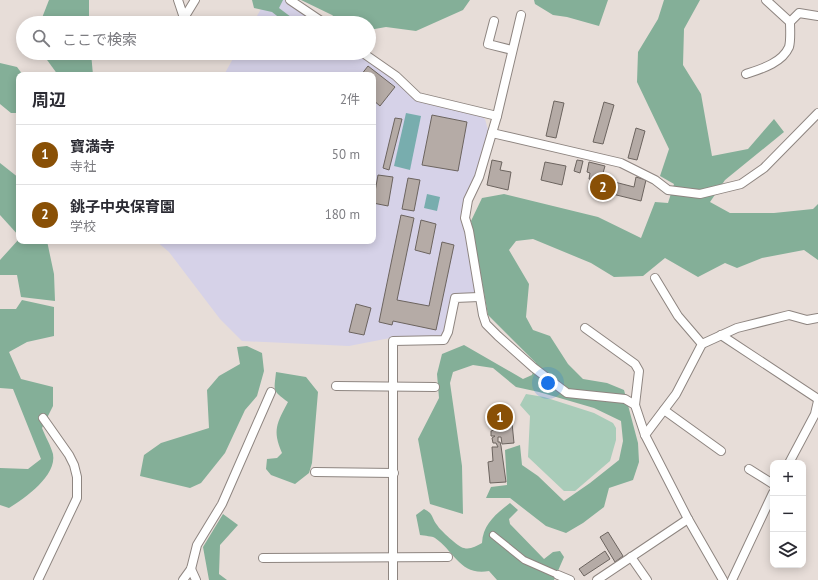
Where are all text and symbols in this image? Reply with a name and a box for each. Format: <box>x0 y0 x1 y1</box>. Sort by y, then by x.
search box <box>16 16 376 60</box>
icon: search <box>30 27 52 49</box>
text: ここで検索 <box>62 30 137 49</box>
text: 周辺 <box>32 89 66 111</box>
text: 2件 <box>340 91 360 108</box>
text: 寶満寺 <box>70 137 115 156</box>
text: 1 <box>41 146 49 163</box>
text: 50 m <box>332 146 360 163</box>
text: 寺社 <box>70 158 96 175</box>
pin: 2 <box>590 172 616 202</box>
text: 銚子中央保育園 <box>70 197 175 216</box>
text: 2 <box>41 206 49 223</box>
text: 180 m <box>325 206 360 223</box>
text: 学校 <box>70 218 96 235</box>
your location <box>538 373 558 393</box>
pin: 1 <box>487 402 513 432</box>
map controls <box>770 460 806 568</box>
button: + <box>770 460 806 496</box>
button: − <box>770 496 806 532</box>
button: layers <box>770 532 806 568</box>

